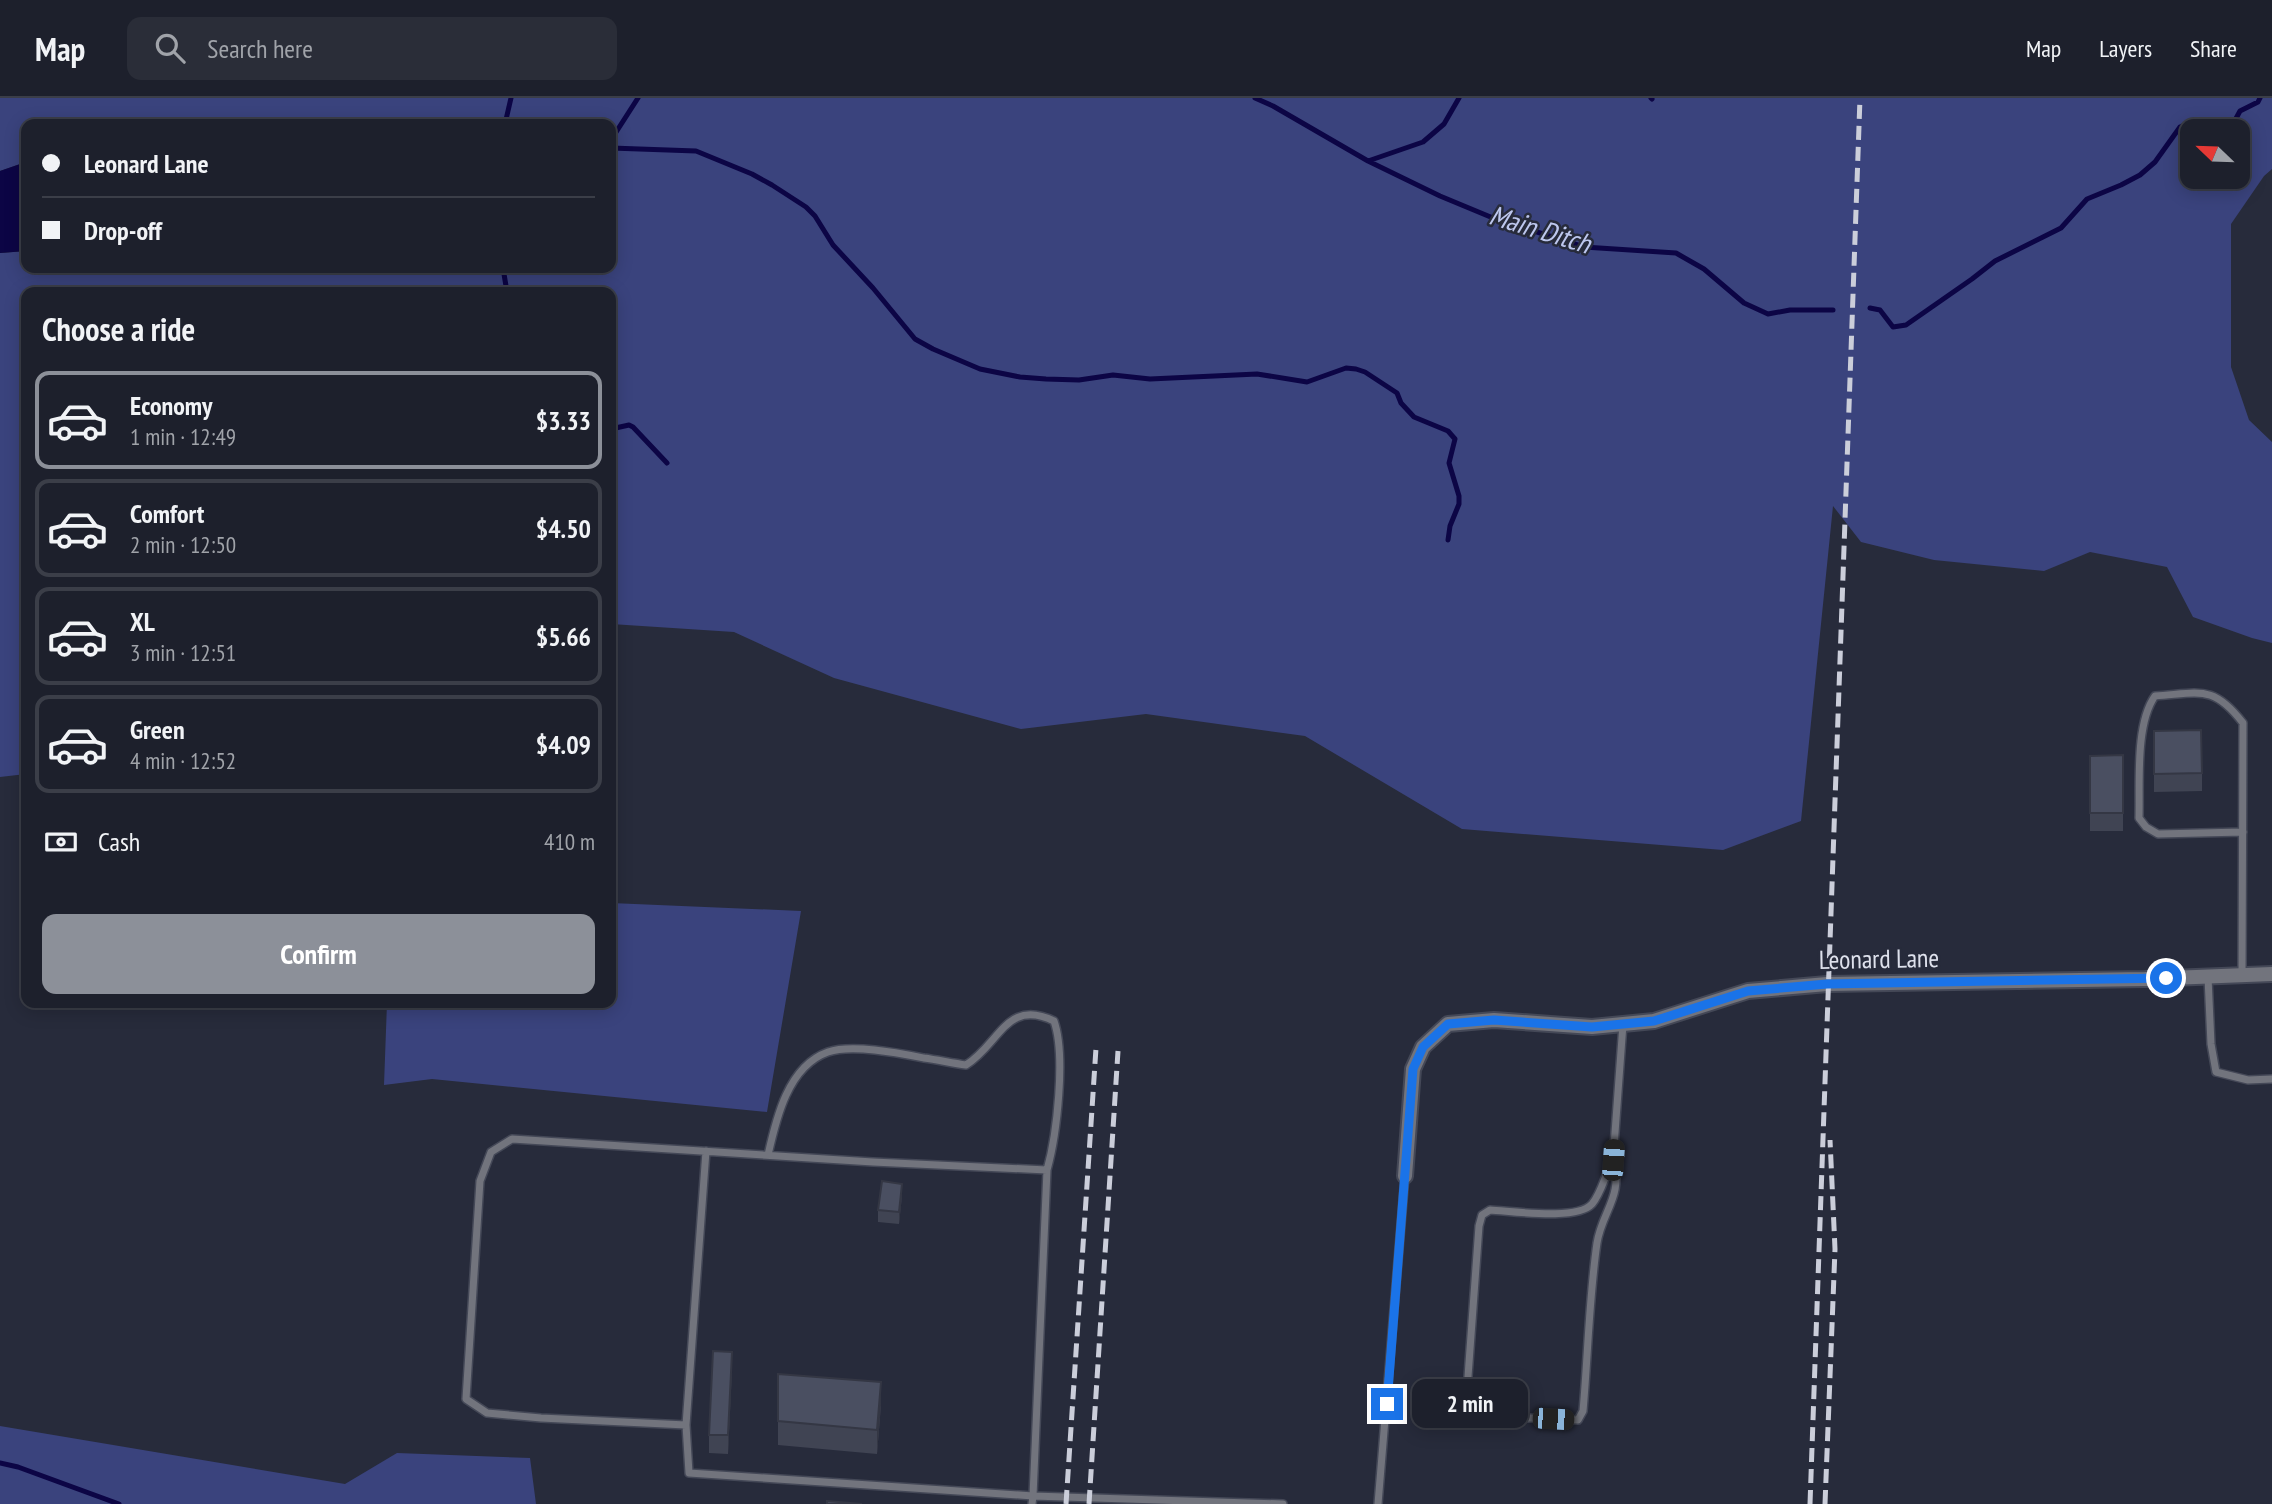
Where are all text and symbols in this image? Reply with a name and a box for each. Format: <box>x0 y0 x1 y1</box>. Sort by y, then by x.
search box <box>127 17 617 80</box>
text: Map <box>35 27 85 70</box>
icon: search <box>151 29 189 67</box>
text: Search here <box>207 32 313 65</box>
text: Map <box>2026 33 2061 64</box>
text: Layers <box>2099 33 2152 64</box>
text: Share <box>2190 33 2237 64</box>
north arrow <box>2180 119 2250 189</box>
map controls <box>2180 119 2250 189</box>
text: Leonard Lane <box>84 147 209 180</box>
water label: Main Ditch <box>1485 196 1597 262</box>
text: Drop-off <box>84 214 162 247</box>
text: Choose a ride <box>42 308 195 350</box>
icon: car <box>46 389 109 452</box>
text: Economy <box>130 389 212 422</box>
text: $3.33 <box>536 404 591 437</box>
text: 1 min · 12:49 <box>130 422 236 451</box>
icon: car <box>46 497 109 560</box>
text: Comfort <box>130 497 204 530</box>
text: $4.50 <box>536 512 591 545</box>
text: 2 min · 12:50 <box>130 530 236 559</box>
icon: car <box>46 605 109 668</box>
text: XL <box>130 605 155 638</box>
text: $5.66 <box>536 620 591 653</box>
text: 3 min · 12:51 <box>130 638 236 667</box>
icon: car <box>46 713 109 776</box>
text: Green <box>130 713 185 746</box>
text: $4.09 <box>536 728 591 761</box>
text: 4 min · 12:52 <box>130 746 236 775</box>
icon: cash <box>42 823 80 861</box>
text: Cash <box>98 825 140 858</box>
text: 410 m <box>544 827 595 856</box>
button: Confirm <box>42 914 595 994</box>
street label: Leonard Lane <box>1819 941 1939 976</box>
route start <box>2150 962 2182 994</box>
car <box>1602 1138 1625 1182</box>
callout: 2 min <box>1412 1380 1527 1428</box>
route end <box>1371 1388 1403 1420</box>
text: 2 min <box>1447 1389 1493 1418</box>
car <box>1532 1407 1575 1431</box>

